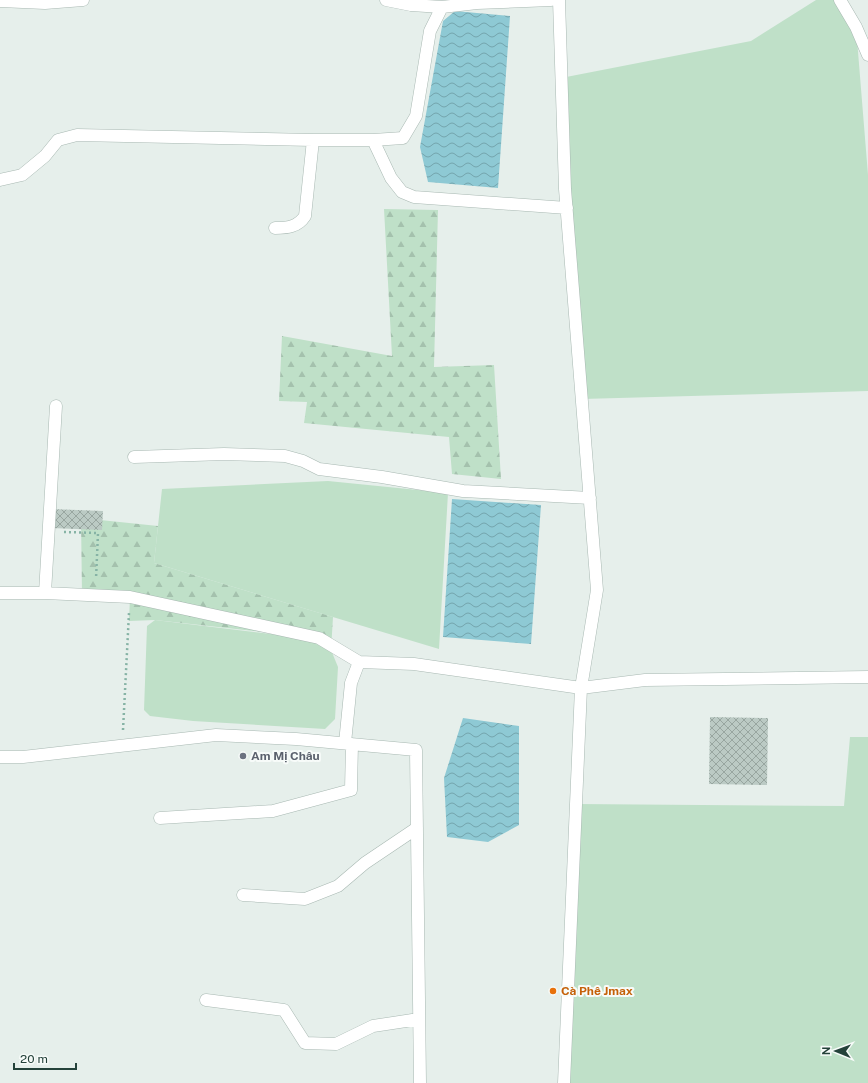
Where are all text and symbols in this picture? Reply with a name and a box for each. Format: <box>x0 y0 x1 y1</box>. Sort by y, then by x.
place label: Am Mị Châu <box>251 749 320 763</box>
marker: Am Mị Châu <box>238 751 248 761</box>
place label: Cà Phê Jmax <box>561 984 633 998</box>
marker: Cà Phê Jmax <box>548 986 558 996</box>
north arrow <box>816 1031 856 1071</box>
scale bar <box>14 1045 76 1071</box>
text: N <box>820 1046 832 1055</box>
text: 20 m <box>20 1052 48 1066</box>

